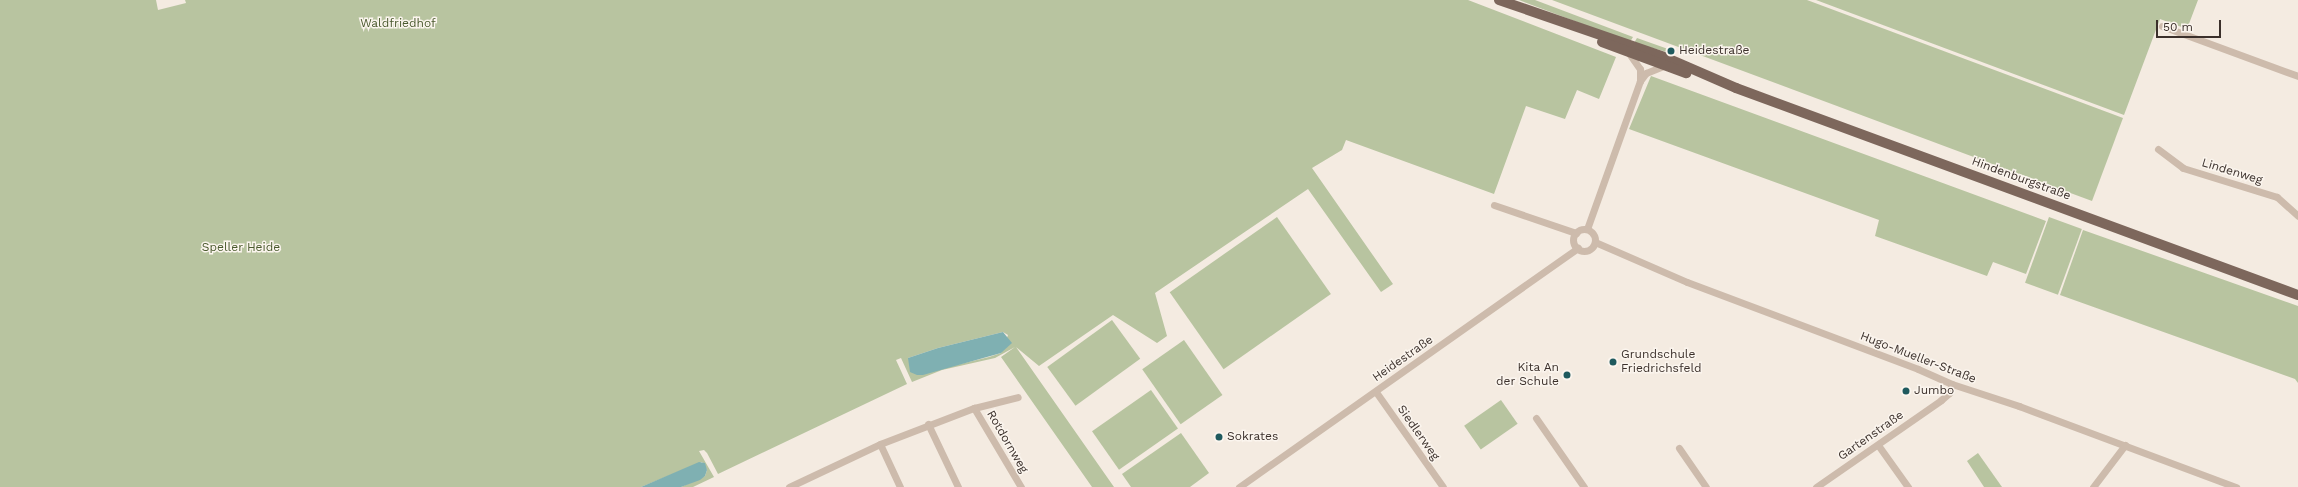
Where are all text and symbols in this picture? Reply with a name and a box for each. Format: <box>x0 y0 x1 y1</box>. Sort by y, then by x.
scale bar <box>2158 12 2223 38</box>
park label: Waldfriedhof <box>360 17 436 31</box>
text: 50 m <box>2163 20 2193 34</box>
place label: Heidestraße <box>1679 44 1749 58</box>
marker: Heidestraße <box>1666 46 1676 56</box>
street label: Hindenburgstraße <box>1969 154 2073 204</box>
street label: Lindenweg <box>2200 156 2264 188</box>
park label: Speller Heide <box>202 241 280 255</box>
street label: Hugo-Mueller-Straße <box>1858 329 1978 387</box>
street label: Heidestraße <box>1370 333 1436 385</box>
place label: Grundschule Friedrichsfeld <box>1621 348 1702 376</box>
marker: Grundschule Friedrichsfeld <box>1608 357 1618 367</box>
place label: Kita An der Schule <box>1496 361 1559 389</box>
marker: Kita An der Schule <box>1562 370 1572 380</box>
place label: Jumbo <box>1914 384 1954 398</box>
marker: Jumbo <box>1901 386 1911 396</box>
street label: Siedlerweg <box>1394 403 1442 463</box>
street label: Rotdornweg <box>983 408 1031 476</box>
street label: Gartenstraße <box>1835 408 1907 464</box>
place label: Sokrates <box>1227 430 1278 444</box>
marker: Sokrates <box>1214 432 1224 442</box>

